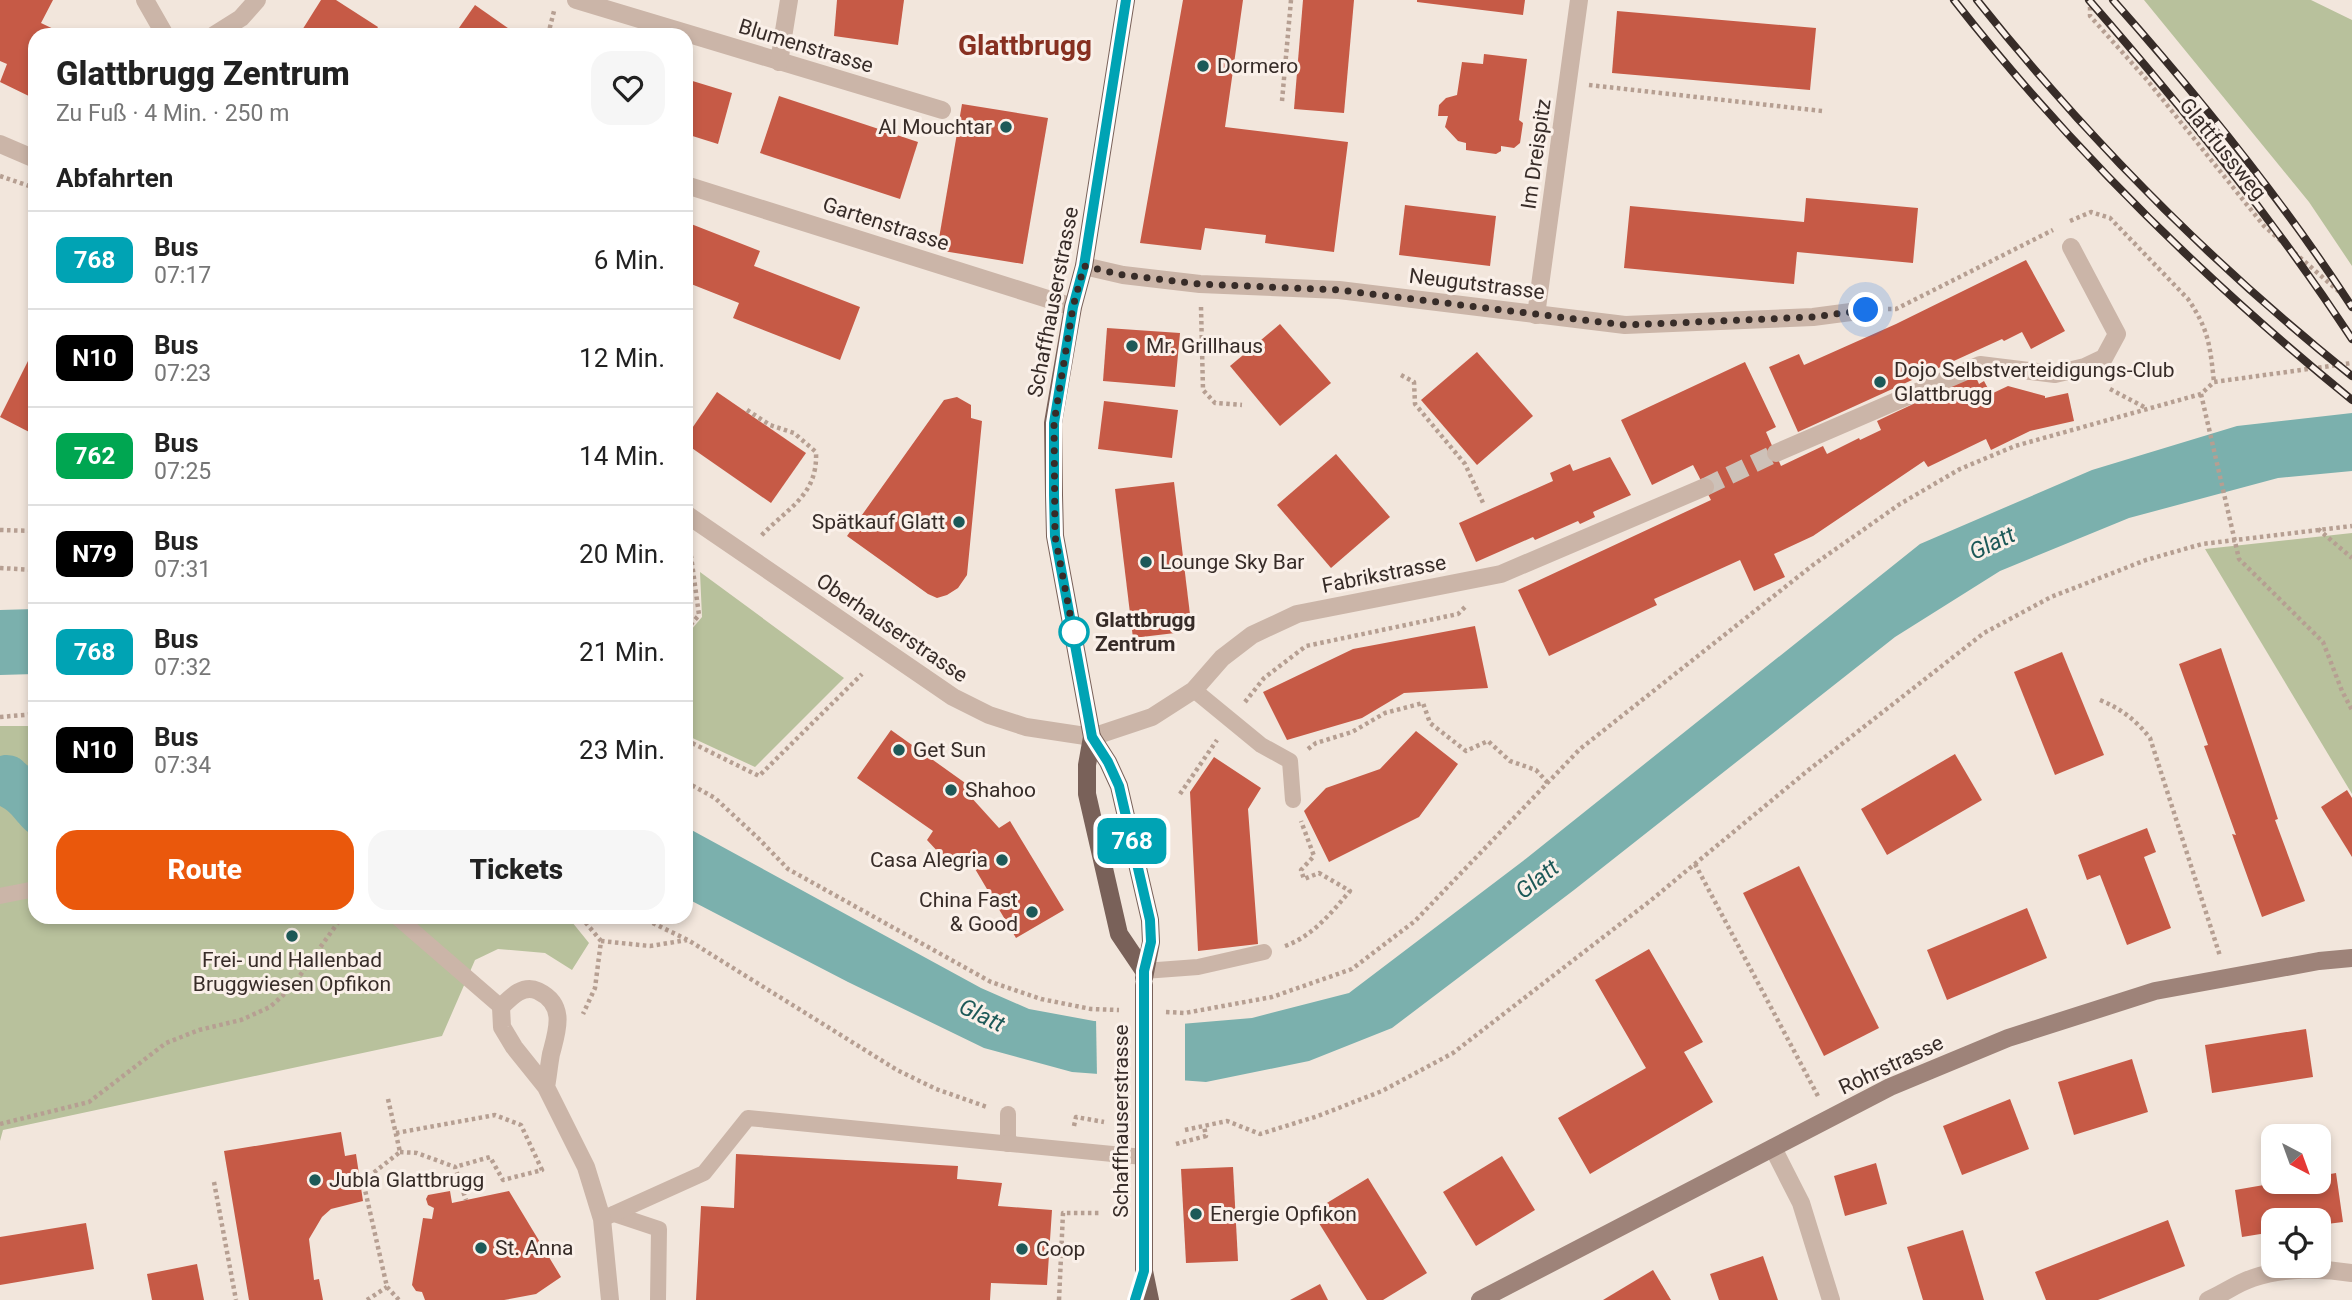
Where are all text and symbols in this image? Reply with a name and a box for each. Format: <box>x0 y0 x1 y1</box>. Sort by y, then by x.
street label: Blumenstrasse <box>736 14 876 78</box>
district label: Glattbrugg <box>958 29 1092 62</box>
button: heart <box>591 51 665 125</box>
text: Glattbrugg Zentrum <box>56 54 350 93</box>
place label: Dormero <box>1217 54 1298 78</box>
marker: Dormero <box>1195 58 1211 74</box>
street label: Glattfussweg <box>2175 93 2271 205</box>
street label: Im Dreispitz <box>1516 97 1556 211</box>
text: Zu Fuß · 4 Min. · 250 m <box>56 100 289 127</box>
place label: Al Mouchtar <box>878 115 992 139</box>
marker: Al Mouchtar <box>998 119 1014 135</box>
text: Abfahrten <box>56 163 173 193</box>
street label: Gartenstrasse <box>820 192 952 256</box>
street label: Schaffhauserstrasse <box>1023 205 1083 399</box>
text: Bus <box>154 232 199 262</box>
text: 6 Min. <box>594 245 665 275</box>
text: 768 <box>74 246 115 274</box>
text: 07:17 <box>154 262 211 289</box>
street label: Neugutstrasse <box>1408 264 1546 304</box>
your location <box>1848 292 1883 327</box>
text: Bus <box>154 330 199 360</box>
place label: Mr. Grillhaus <box>1146 334 1263 358</box>
marker: Mr. Grillhaus <box>1124 338 1140 354</box>
text: 12 Min. <box>579 343 665 373</box>
text: N10 <box>72 344 117 372</box>
place label: Dojo Selbstverteidigungs-Club Glattbrugg <box>1894 358 2175 406</box>
text: 07:23 <box>154 360 211 387</box>
marker: Dojo Selbstverteidigungs-Club Glattbrugg <box>1872 374 1888 390</box>
text: Bus <box>154 428 199 458</box>
text: 14 Min. <box>579 441 665 471</box>
text: 762 <box>74 442 115 470</box>
text: 07:25 <box>154 458 211 485</box>
place label: Spätkauf Glatt <box>812 510 945 534</box>
marker: Spätkauf Glatt <box>951 514 967 530</box>
water label: Glatt <box>1965 521 2020 566</box>
text: Bus <box>154 526 199 556</box>
text: 20 Min. <box>579 539 665 569</box>
text: N79 <box>72 540 117 568</box>
place label: Lounge Sky Bar <box>1160 550 1304 574</box>
street label: Fabrikstrasse <box>1320 550 1448 598</box>
marker: Lounge Sky Bar <box>1138 554 1154 570</box>
text: 07:31 <box>154 556 211 583</box>
street label: Oberhauserstrasse <box>812 569 972 687</box>
place label: Glattbrugg Zentrum <box>1095 608 1196 656</box>
marker: Glattbrugg Zentrum <box>1059 617 1089 647</box>
text: Bus <box>154 624 199 654</box>
text: 21 Min. <box>579 637 665 667</box>
text: 768 <box>74 638 115 666</box>
text: 07:32 <box>154 654 211 681</box>
text: Bus <box>154 722 199 752</box>
text: 23 Min. <box>579 735 665 765</box>
text: N10 <box>72 736 117 764</box>
place label: Get Sun <box>913 738 986 762</box>
marker: Get Sun <box>891 742 907 758</box>
text: 07:34 <box>154 752 211 779</box>
place label: Shahoo <box>965 778 1036 802</box>
marker: Shahoo <box>943 782 959 798</box>
line badge: 768 <box>1092 818 1172 864</box>
text: 768 <box>1111 827 1153 855</box>
button: Route <box>56 830 354 910</box>
button: Tickets <box>368 830 665 910</box>
place label: Casa Alegria <box>870 848 988 872</box>
marker: Casa Alegria <box>994 852 1010 868</box>
water label: Glatt <box>1510 854 1565 905</box>
place label: China Fast & Good <box>919 888 1018 936</box>
marker: China Fast & Good <box>1024 904 1040 920</box>
marker: Frei- und Hallenbad Bruggwiesen Opfikon <box>284 928 300 944</box>
place label: Frei- und Hallenbad Bruggwiesen Opfikon <box>193 948 391 996</box>
water label: Glatt <box>955 993 1010 1038</box>
street label: Schaffhauserstrasse <box>1109 1024 1133 1218</box>
street label: Rohrstrasse <box>1835 1030 1947 1100</box>
north arrow <box>2261 1124 2331 1194</box>
map controls <box>2261 1124 2331 1278</box>
place label: Jubla Glattbrugg <box>329 1168 484 1192</box>
marker: Jubla Glattbrugg <box>307 1172 323 1188</box>
place label: Energie Opfikon <box>1210 1202 1357 1226</box>
marker: Energie Opfikon <box>1188 1206 1204 1222</box>
button: locate <box>2261 1208 2331 1278</box>
place label: St. Anna <box>495 1236 573 1260</box>
place label: Coop <box>1036 1237 1085 1261</box>
marker: St. Anna <box>473 1240 489 1256</box>
marker: Coop <box>1014 1241 1030 1257</box>

